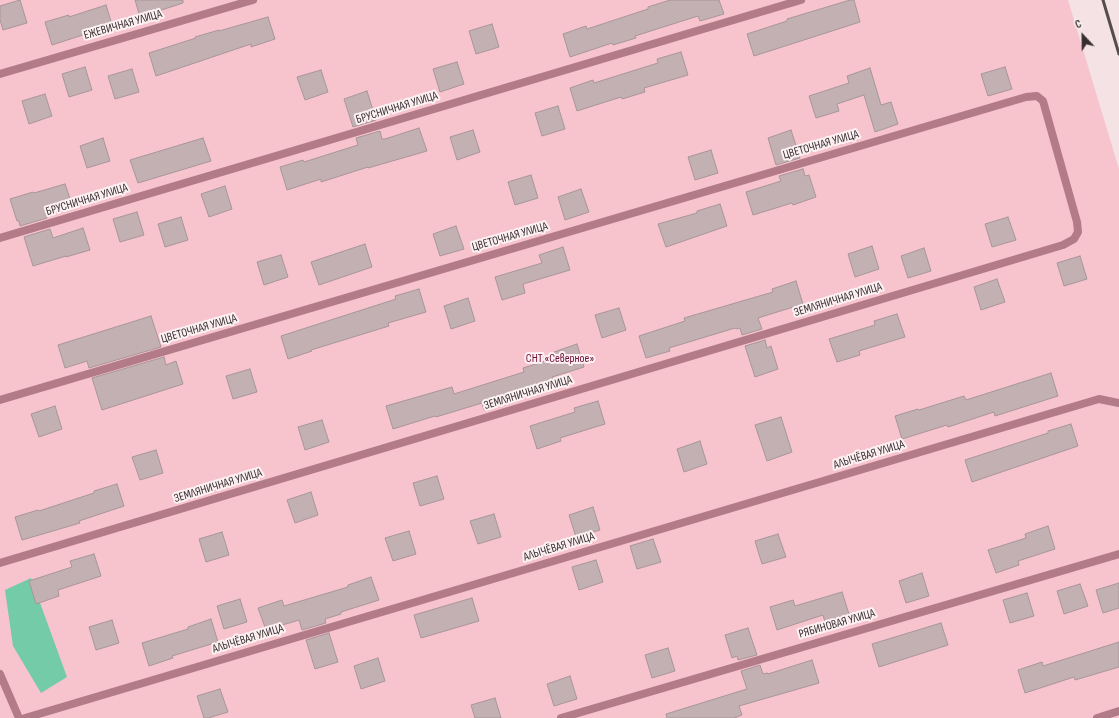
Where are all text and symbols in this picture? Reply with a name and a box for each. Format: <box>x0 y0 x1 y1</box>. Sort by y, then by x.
street label: ЕЖЕВИЧНАЯ УЛИЦА <box>82 7 164 43</box>
north arrow <box>1063 16 1103 56</box>
text: С <box>1073 17 1083 31</box>
street label: БРУСНИЧНАЯ УЛИЦА <box>354 89 440 127</box>
street label: ЦВЕТОЧНАЯ УЛИЦА <box>781 127 861 163</box>
street label: БРУСНИЧНАЯ УЛИЦА <box>44 181 130 219</box>
street label: ЦВЕТОЧНАЯ УЛИЦА <box>470 219 550 255</box>
street label: ЗЕМЛЯНИЧНАЯ УЛИЦА <box>792 280 884 320</box>
street label: ЦВЕТОЧНАЯ УЛИЦА <box>159 311 239 347</box>
park label: СНТ «Северное» <box>526 352 594 366</box>
street label: ЗЕМЛЯНИЧНАЯ УЛИЦА <box>482 373 574 413</box>
street label: АЛЫЧЁВАЯ УЛИЦА <box>832 437 906 473</box>
street label: ЗЕМЛЯНИЧНАЯ УЛИЦА <box>172 466 264 506</box>
street label: АЛЫЧЁВАЯ УЛИЦА <box>522 529 596 565</box>
street label: РЯБИНОВАЯ УЛИЦА <box>797 606 877 642</box>
street label: АЛЫЧЁВАЯ УЛИЦА <box>211 621 285 657</box>

